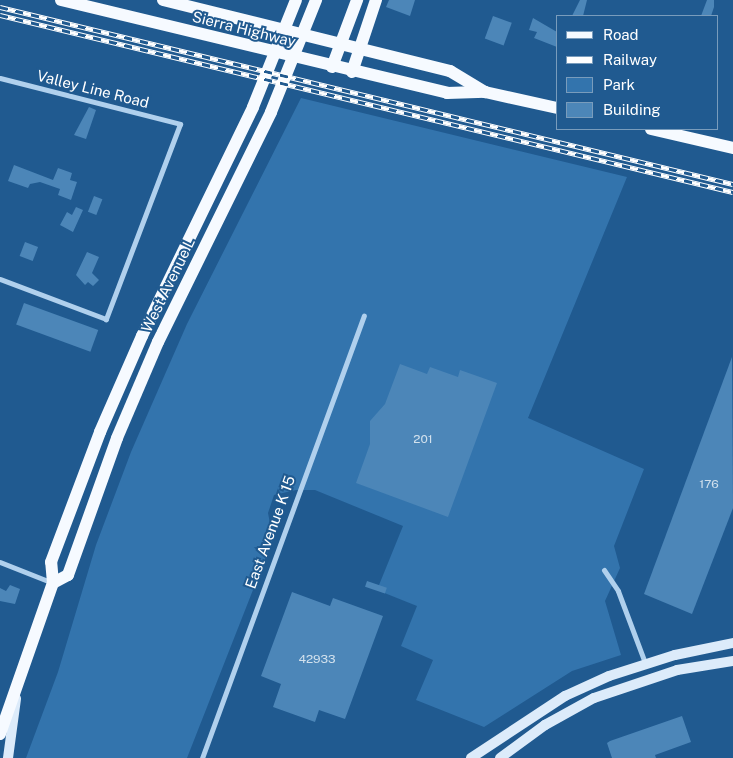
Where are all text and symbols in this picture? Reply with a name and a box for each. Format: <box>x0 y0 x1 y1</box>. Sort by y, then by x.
street label: Sierra Highway <box>190 7 298 51</box>
legend <box>556 15 718 130</box>
text: Road <box>603 26 639 43</box>
text: Railway <box>603 51 657 68</box>
street label: Valley Line Road <box>35 66 151 112</box>
text: Park <box>603 76 635 93</box>
text: Building <box>603 101 661 118</box>
street label: West Avenue L <box>137 235 199 335</box>
house number: 201 <box>413 433 433 447</box>
street label: East Avenue K 15 <box>241 473 299 591</box>
house number: 176 <box>699 478 719 492</box>
house number: 42933 <box>298 653 336 667</box>

